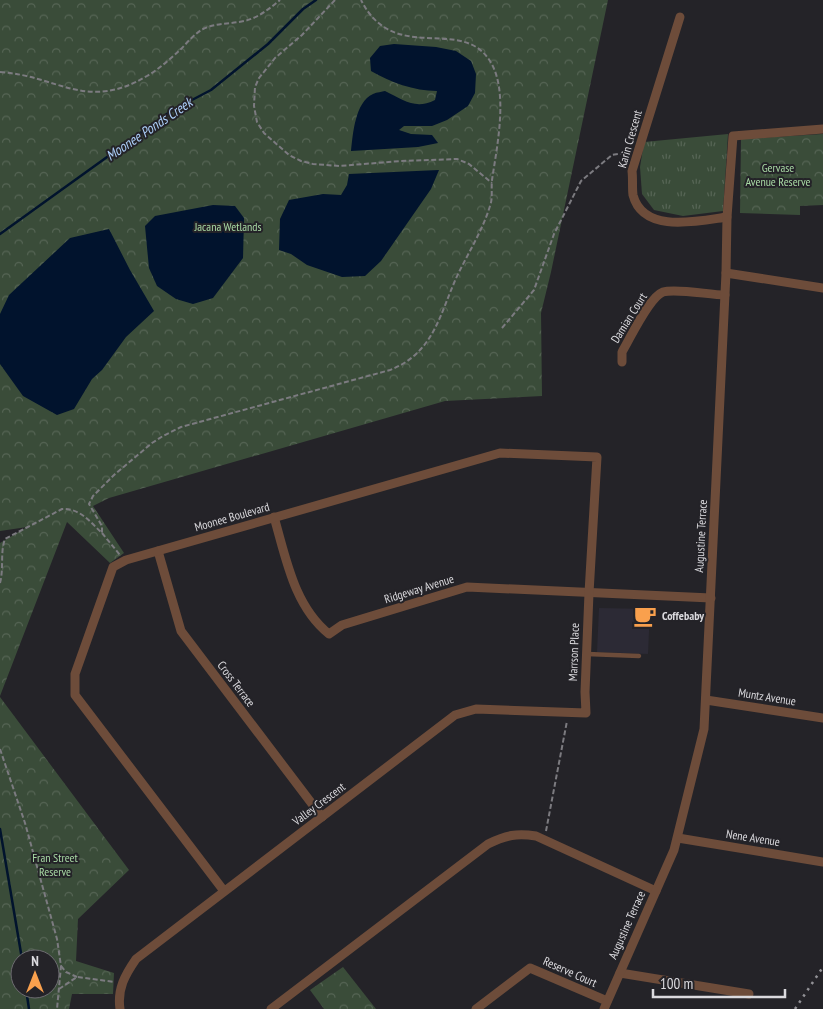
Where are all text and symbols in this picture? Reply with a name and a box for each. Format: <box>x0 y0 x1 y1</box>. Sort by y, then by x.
water label: Moonee Ponds Creek <box>102 93 197 165</box>
street label: Karin Crescent <box>614 108 645 169</box>
park label: Gervase Avenue Reserve <box>745 160 811 189</box>
park label: Jacana Wetlands <box>193 219 262 234</box>
street label: Damian Court <box>607 289 650 346</box>
street label: Moonee Boulevard <box>193 499 271 534</box>
street label: Augustine Terrace <box>691 499 710 573</box>
street label: Ridgeway Avenue <box>382 571 456 606</box>
cafe icon: Coffebaby <box>632 603 658 629</box>
place label: Coffebaby <box>662 608 704 623</box>
street label: Marrson Place <box>565 623 582 681</box>
street label: Cross Terrace <box>214 658 259 710</box>
street label: Muntz Avenue <box>737 685 797 708</box>
street label: Valley Crescent <box>289 778 349 829</box>
street label: Nene Avenue <box>725 826 781 849</box>
park label: Fran Street Reserve <box>32 850 79 879</box>
street label: Augustine Terrace <box>605 888 648 961</box>
north arrow <box>10 949 60 999</box>
text: N <box>31 952 39 970</box>
street label: Reserve Court <box>541 953 600 990</box>
scale bar <box>653 966 786 998</box>
text: 100 m <box>660 974 693 993</box>

